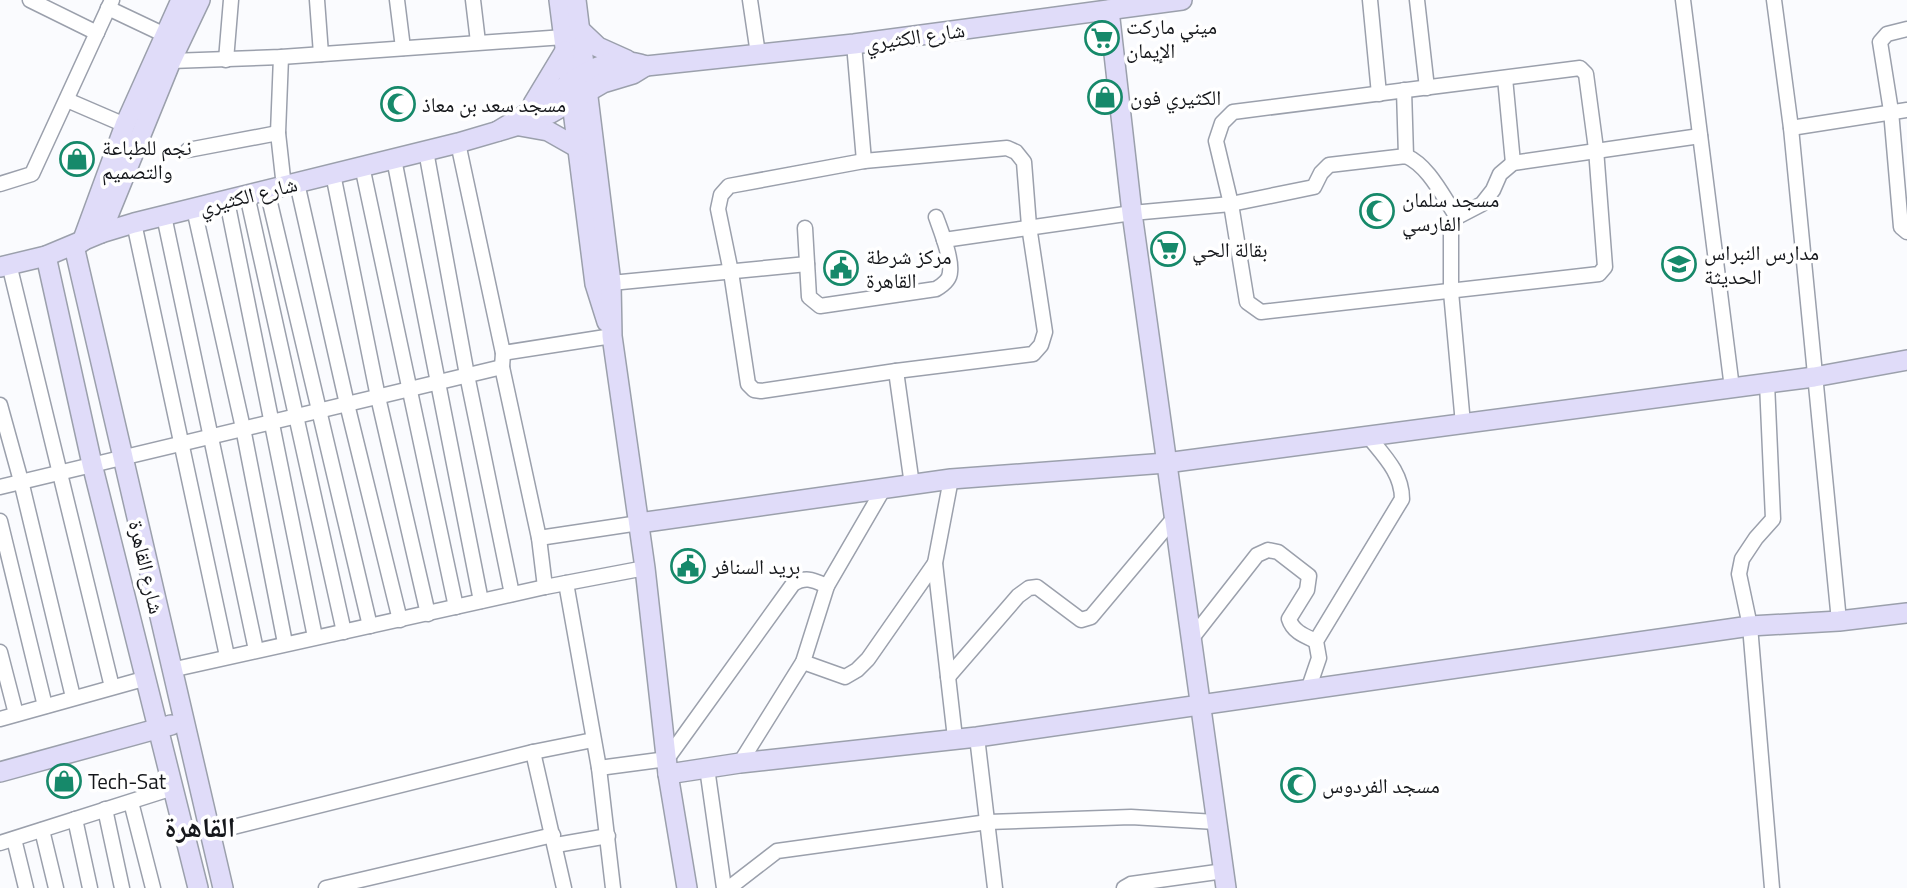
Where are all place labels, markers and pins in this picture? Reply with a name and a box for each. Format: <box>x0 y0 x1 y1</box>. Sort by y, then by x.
place label: ميني ماركت الإيمان <box>1126 10 1217 66</box>
supermarket icon: ميني ماركت الإيمان <box>1083 19 1121 57</box>
shop icon: الكثيري فون <box>1086 78 1124 116</box>
place label: الكثيري فون <box>1130 81 1221 114</box>
mosque icon: مسجد سعد بن معاذ <box>379 85 417 123</box>
place label: مسجد سعد بن معاذ <box>422 88 566 120</box>
place label: نجم للطباعة والتصميم <box>102 131 192 187</box>
shop icon: نجم للطباعة والتصميم <box>58 140 96 178</box>
place label: مسجد سلمان الفارسي <box>1402 183 1499 240</box>
mosque icon: مسجد سلمان الفارسي <box>1358 192 1396 230</box>
supermarket icon: بقالة الحي <box>1149 230 1187 268</box>
place label: بقالة الحي <box>1192 233 1268 266</box>
place label: مدارس النبراس الحديثة <box>1704 236 1819 292</box>
place label: مركز شرطة القاهرة <box>866 240 952 296</box>
school or university icon: مدارس النبراس الحديثة <box>1660 245 1698 283</box>
public building icon: مركز شرطة القاهرة <box>822 249 860 287</box>
public building icon: بريد السنافر <box>669 547 707 585</box>
place label: بريد السنافر <box>711 550 800 582</box>
shop icon: Tech-Sat <box>45 762 83 800</box>
place label: Tech-Sat <box>88 765 167 797</box>
mosque icon: مسجد الفردوس <box>1279 766 1317 804</box>
place label: مسجد الفردوس <box>1322 769 1440 801</box>

